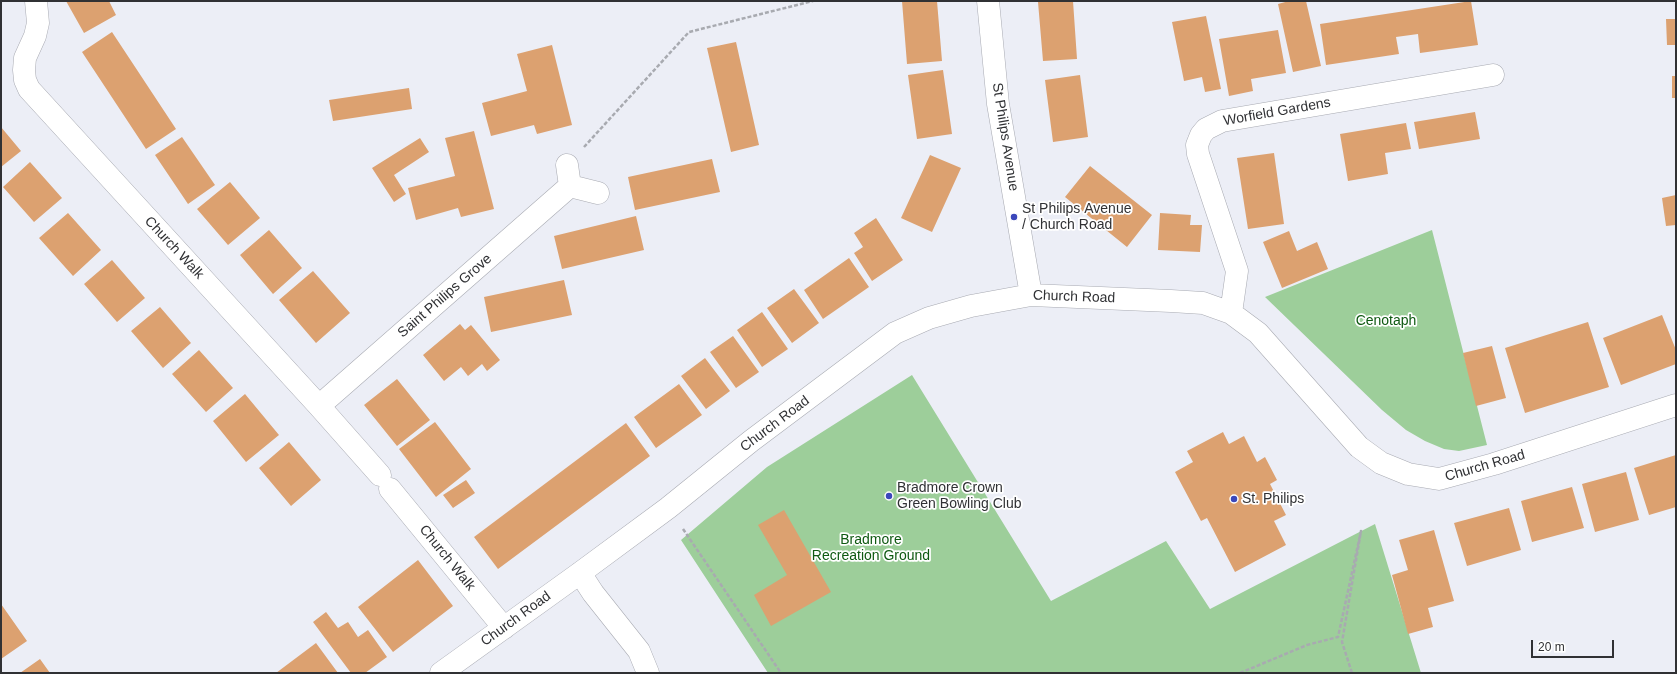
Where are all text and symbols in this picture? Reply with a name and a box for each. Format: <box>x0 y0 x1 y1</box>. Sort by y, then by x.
street label: St Philips Avenue <box>988 82 1022 192</box>
street label: Worfield Gardens <box>1222 94 1332 130</box>
place label: St Philips Avenue / Church Road <box>1022 201 1131 234</box>
marker: St Philips Avenue / Church Road <box>1009 212 1019 222</box>
street label: Church Walk <box>141 213 207 283</box>
street label: Saint Philips Grove <box>395 251 495 341</box>
street label: Church Road <box>1032 287 1116 307</box>
park label: Cenotaph <box>1356 313 1416 329</box>
street label: Church Road <box>737 392 813 456</box>
street label: Church Road <box>1443 447 1527 485</box>
place label: Bradmore Crown Green Bowling Club <box>897 480 1022 512</box>
marker: Bradmore Crown Green Bowling Club <box>884 491 894 501</box>
place label: St. Philips <box>1242 491 1304 507</box>
marker: St. Philips <box>1229 494 1239 504</box>
street label: Church Walk <box>415 522 479 594</box>
park label: Bradmore Recreation Ground <box>812 532 930 564</box>
street label: Church Road <box>478 588 554 650</box>
scale bar <box>1533 632 1616 658</box>
text: 20 m <box>1538 640 1565 654</box>

